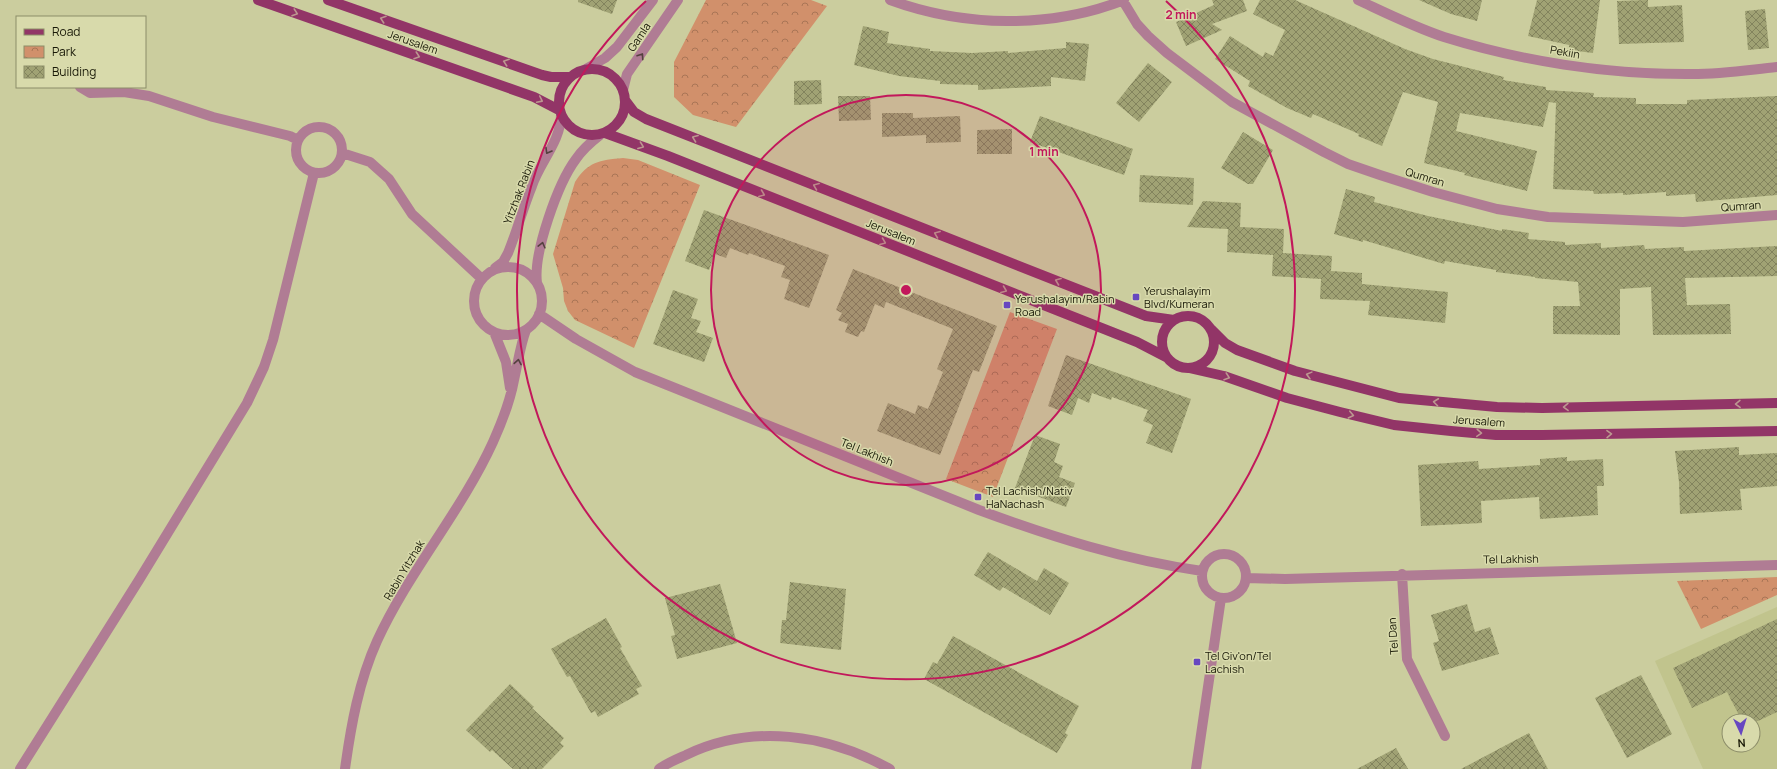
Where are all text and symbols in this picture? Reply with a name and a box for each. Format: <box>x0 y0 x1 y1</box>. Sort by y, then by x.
text: 2 min <box>1165 6 1197 23</box>
one-way arrow <box>291 8 298 17</box>
legend <box>16 16 146 88</box>
one-way arrow <box>380 16 387 24</box>
street label: Gamla <box>623 19 654 54</box>
text: Road <box>52 23 80 40</box>
street label: Jerusalem <box>386 26 440 57</box>
street label: Pekiin <box>1549 42 1581 62</box>
text: Park <box>52 43 77 60</box>
one-way arrow <box>414 51 421 60</box>
one-way arrow <box>636 53 643 60</box>
one-way arrow <box>502 59 509 67</box>
text: Building <box>52 63 96 80</box>
one-way arrow <box>535 95 543 103</box>
one-way arrow <box>691 135 698 143</box>
one-way arrow <box>638 142 645 150</box>
text: 1 min <box>1029 143 1059 160</box>
one-way arrow <box>546 147 553 154</box>
street label: Yitzhak Rabin <box>499 157 538 226</box>
street label: Qumran <box>1404 163 1447 190</box>
one-way arrow <box>813 182 820 190</box>
one-way arrow <box>758 189 766 197</box>
street label: Qumran <box>1720 197 1762 214</box>
street label: Jerusalem <box>864 215 918 248</box>
one-way arrow <box>933 230 940 238</box>
one-way arrow <box>878 237 886 245</box>
one-way arrow <box>537 242 545 248</box>
one-way arrow <box>1054 278 1061 286</box>
centre of rings <box>899 283 913 297</box>
place label: Yerushalayim Blvd/Kumeran <box>1144 283 1214 311</box>
one-way arrow <box>1000 286 1007 294</box>
place label: Yerushalayim/Rabin Road <box>1015 291 1115 319</box>
marker: Yerushalayim Blvd/Kumeran <box>1131 292 1141 302</box>
marker: Yerushalayim/Rabin Road <box>1002 300 1012 310</box>
one-way arrow <box>513 359 521 365</box>
one-way arrow <box>1306 371 1313 380</box>
one-way arrow <box>1223 372 1230 380</box>
one-way arrow <box>1433 398 1439 407</box>
one-way arrow <box>1735 399 1741 408</box>
one-way arrow <box>1563 403 1569 411</box>
one-way arrow <box>1348 410 1354 418</box>
street label: Jerusalem <box>1453 411 1506 430</box>
one-way arrow <box>1476 429 1482 438</box>
one-way arrow <box>1606 430 1612 438</box>
street label: Tel Lakhish <box>839 434 896 469</box>
place label: Tel Lachish/Nativ HaNachash <box>986 483 1073 511</box>
marker: Tel Lachish/Nativ HaNachash <box>973 492 983 502</box>
street label: Rabin Yitzhak <box>380 536 428 603</box>
street label: Tel Lakhish <box>1483 551 1539 566</box>
street label: Tel Dan <box>1384 617 1401 655</box>
place label: Tel Giv'on/Tel Lachish <box>1205 648 1271 676</box>
marker: Tel Giv'on/Tel Lachish <box>1192 657 1202 667</box>
north arrow <box>1721 713 1761 753</box>
text: N <box>1737 736 1746 751</box>

